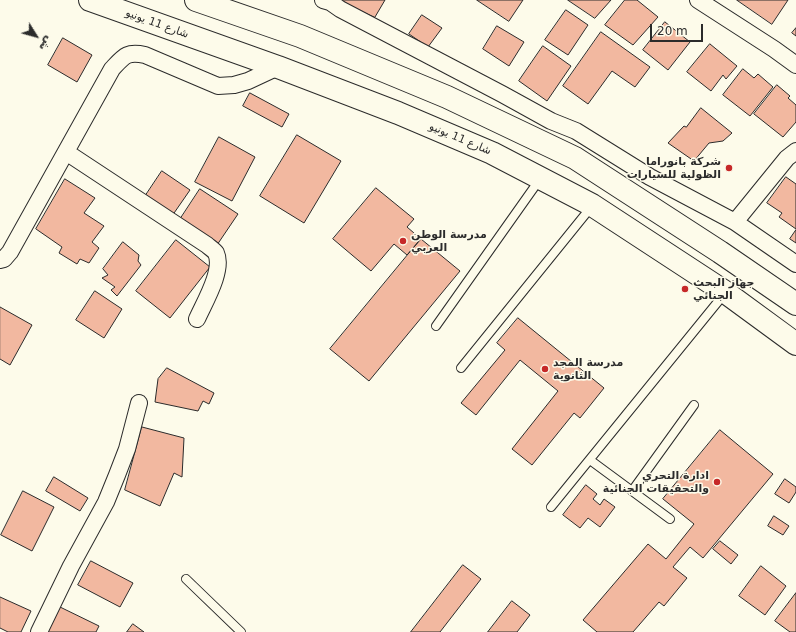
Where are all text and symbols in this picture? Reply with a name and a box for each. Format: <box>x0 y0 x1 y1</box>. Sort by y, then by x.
street label: شارع 11 يونيو <box>124 6 190 42</box>
north arrow <box>16 16 56 56</box>
scale bar <box>652 16 705 42</box>
text: 20 m <box>657 24 688 38</box>
text: ش <box>36 34 56 53</box>
street label: شارع 11 يونيو <box>427 120 493 158</box>
place label: شركة بانوراما الظولية للسيارات <box>627 155 721 181</box>
marker: شركة بانوراما الظولية للسيارات <box>724 163 734 173</box>
place label: مدرسة الوطن العربي <box>411 228 487 254</box>
marker: مدرسة الوطن العربي <box>398 236 408 246</box>
place label: جهاز البحث الجنائي <box>693 276 754 302</box>
marker: جهاز البحث الجنائي <box>680 284 690 294</box>
place label: مدرسة المجد الثانوية <box>553 356 623 382</box>
marker: مدرسة المجد الثانوية <box>540 364 550 374</box>
place label: ادارة التحري والتحقيقات الجنائية <box>603 469 709 495</box>
marker: ادارة التحري والتحقيقات الجنائية <box>712 477 722 487</box>

